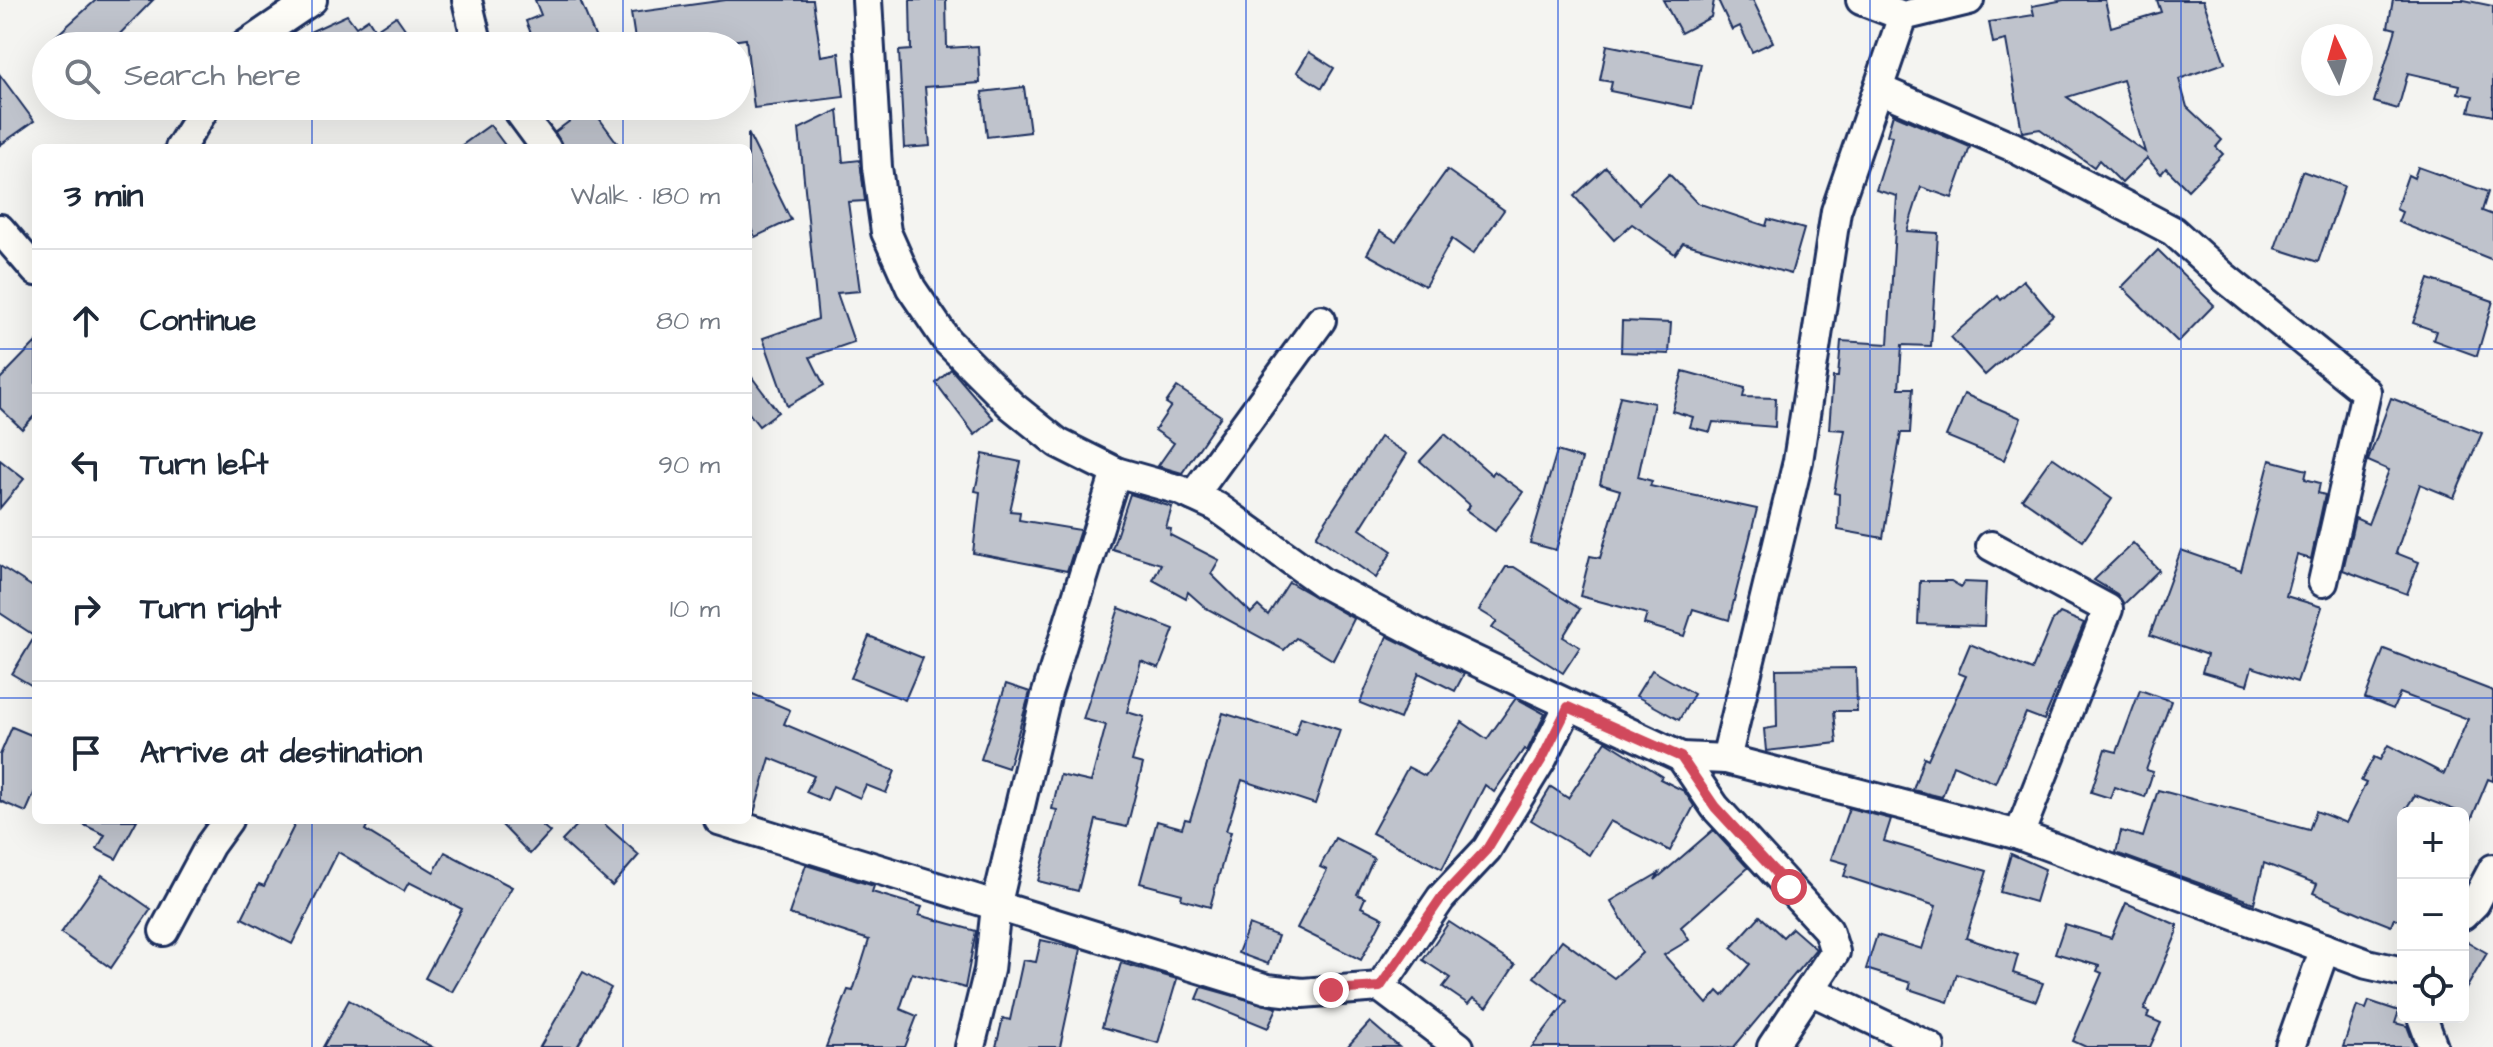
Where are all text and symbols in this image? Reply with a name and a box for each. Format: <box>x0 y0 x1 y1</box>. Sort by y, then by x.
north arrow <box>2301 24 2373 96</box>
search box <box>32 32 752 120</box>
icon: search <box>60 54 104 98</box>
text: Search here <box>124 55 301 97</box>
text: 3 min <box>64 172 144 220</box>
text: Walk · 180 m <box>571 178 720 214</box>
icon: ahead <box>64 299 108 343</box>
text: Continue <box>140 300 256 342</box>
text: 80 m <box>656 303 720 339</box>
icon: left <box>64 443 108 487</box>
text: Turn left <box>140 444 268 486</box>
text: 90 m <box>658 447 720 483</box>
icon: right <box>64 587 108 631</box>
text: Turn right <box>140 588 281 630</box>
text: 10 m <box>670 591 720 627</box>
icon: arrive <box>64 731 108 775</box>
text: Arrive at destination <box>140 732 422 774</box>
map controls <box>2397 807 2469 1023</box>
button: + <box>2397 807 2469 879</box>
route start <box>1771 869 1807 905</box>
button: − <box>2397 879 2469 951</box>
button: locate <box>2397 951 2469 1023</box>
route end <box>1313 972 1349 1008</box>

